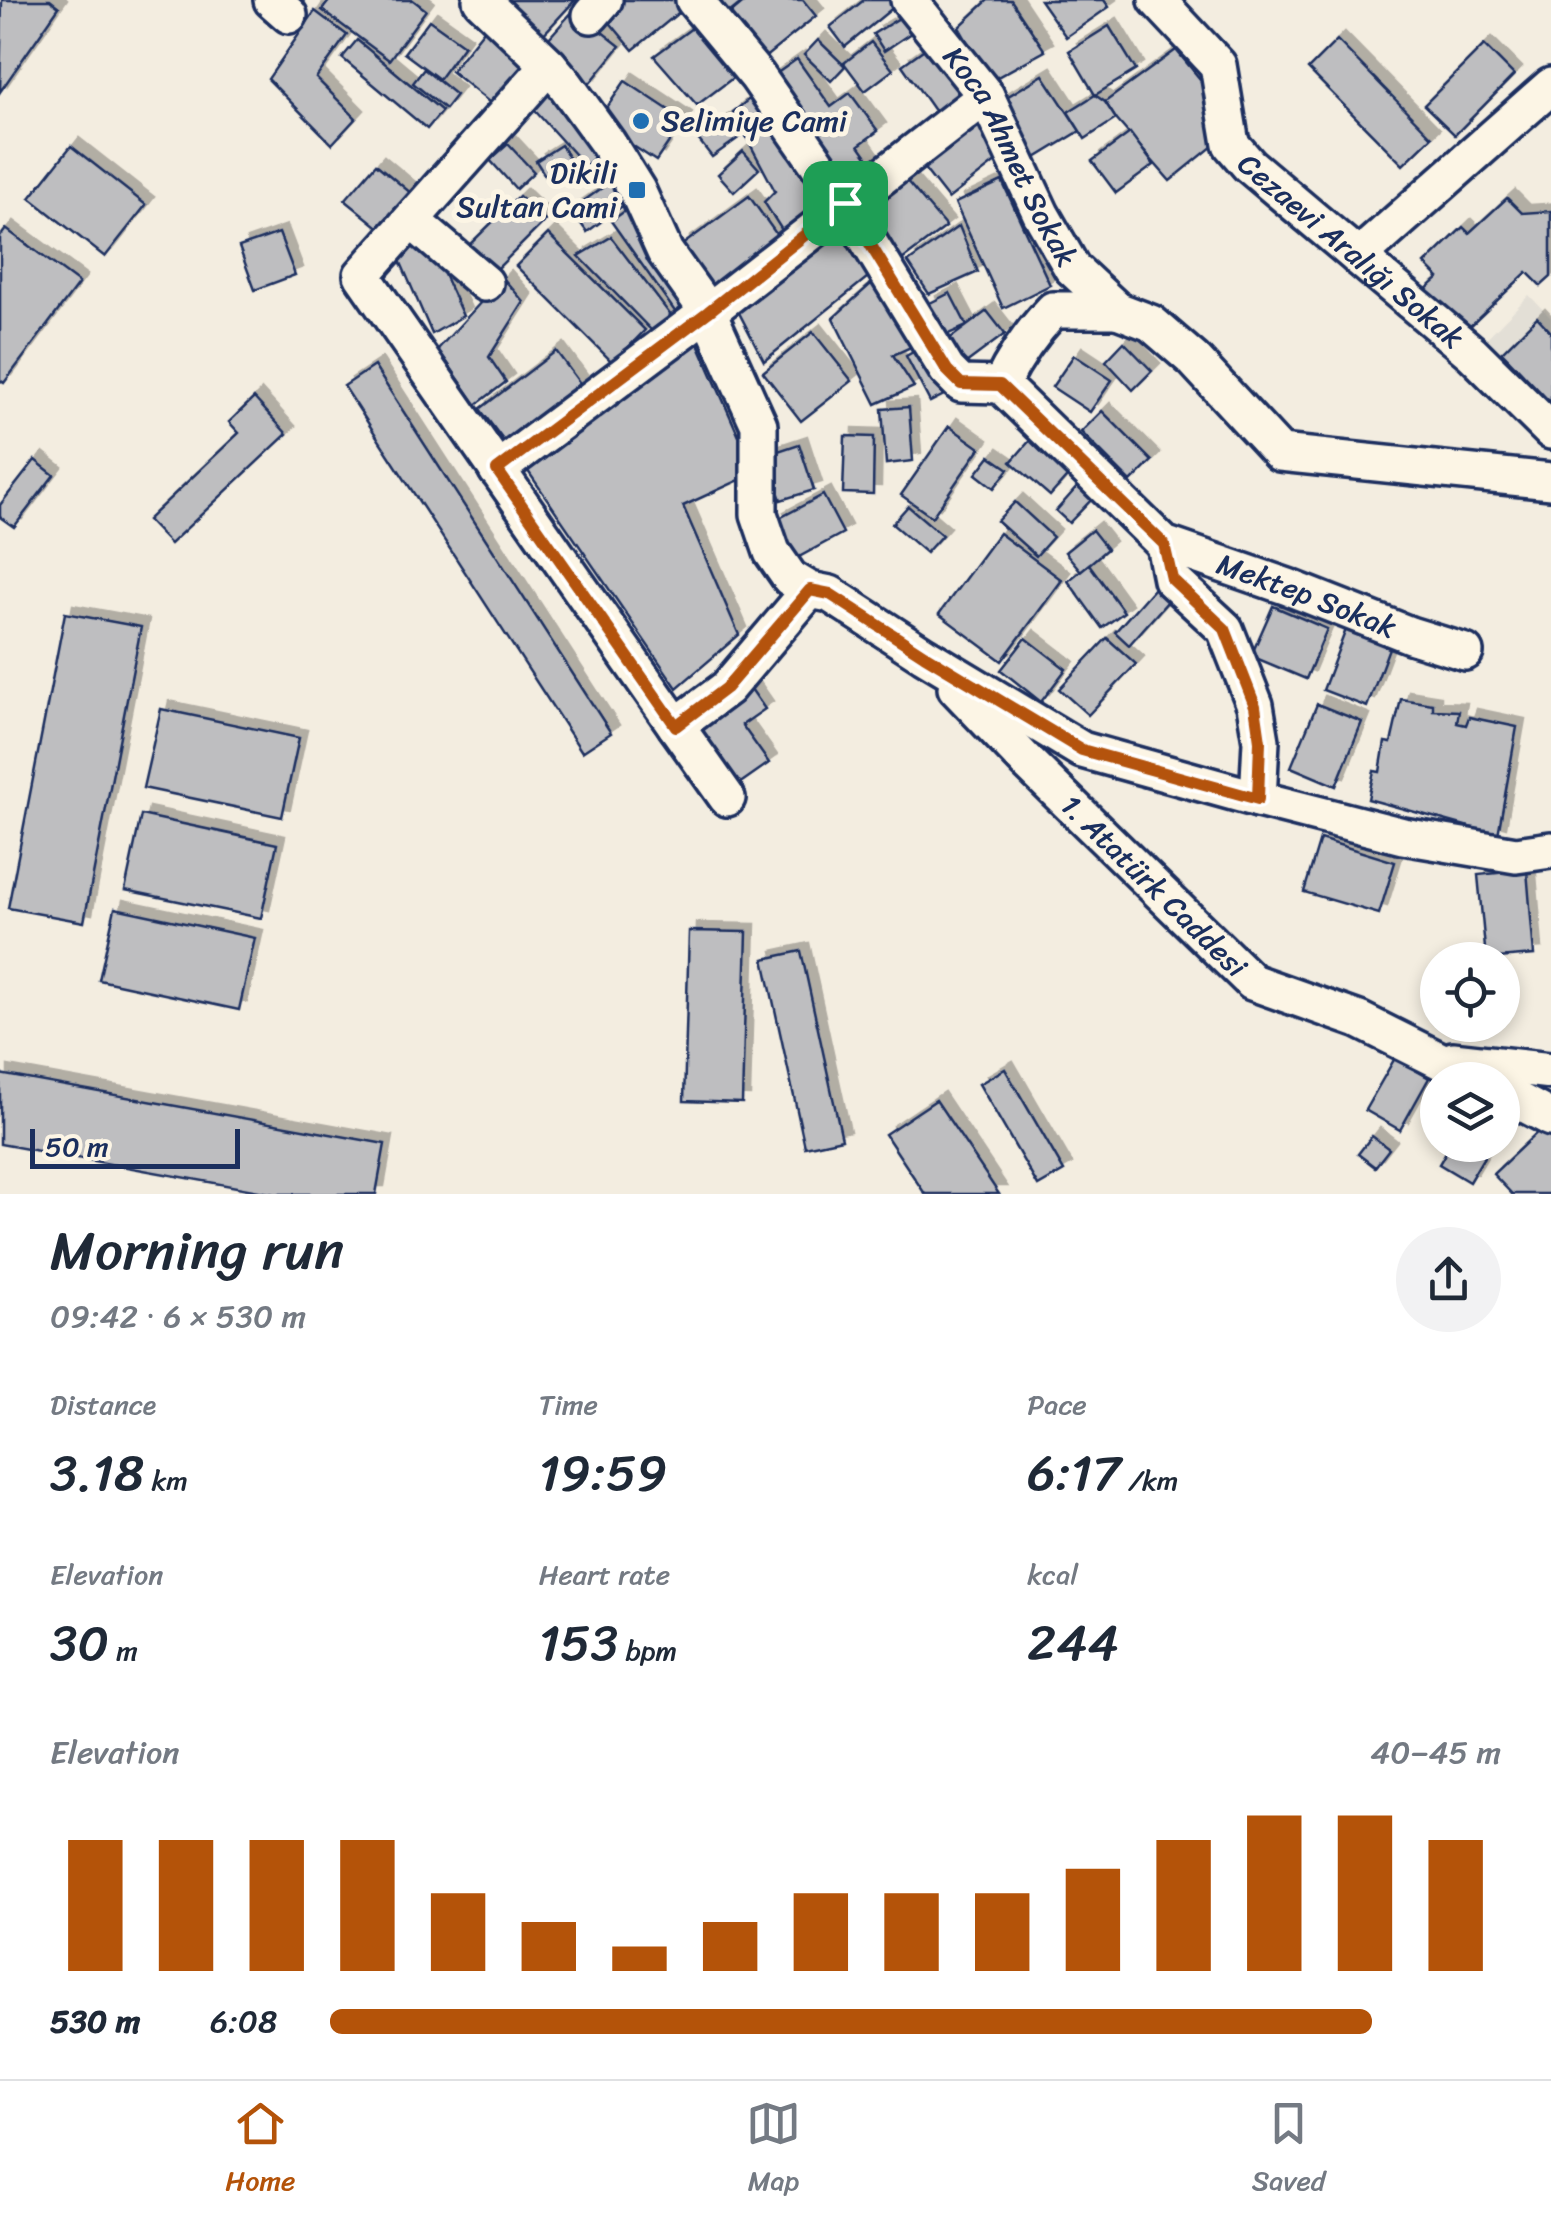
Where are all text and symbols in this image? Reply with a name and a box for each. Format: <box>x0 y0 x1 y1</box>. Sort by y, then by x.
street label: Koca Ahmet Sokak <box>929 34 1093 278</box>
place label: Selimiye Cami <box>661 94 848 148</box>
marker: Selimiye Cami <box>630 110 652 132</box>
street label: Cezaevi Aralığı Sokak <box>1225 139 1477 363</box>
place label: Dikili Sultan Cami <box>456 146 619 234</box>
pin <box>803 161 888 246</box>
icon: arrive <box>818 176 873 231</box>
marker: Dikili Sultan Cami <box>626 179 648 201</box>
street label: Mektep Sokak <box>1209 537 1405 654</box>
street label: 1. Atatürk Caddesi <box>1047 781 1261 992</box>
map controls <box>1420 942 1520 1162</box>
button: locate <box>1420 942 1520 1042</box>
button: layers <box>1420 1062 1520 1162</box>
text: 50 m <box>45 1122 109 1171</box>
scale bar <box>30 1124 240 1168</box>
text: Morning run <box>50 1202 344 1299</box>
button: share <box>1396 1227 1501 1332</box>
text: 09:42 · 6 × 530 m <box>50 1288 306 1345</box>
text: Distance <box>50 1380 156 1429</box>
text: Time <box>539 1380 598 1429</box>
text: Pace <box>1027 1380 1087 1429</box>
text: 3.18 <box>50 1429 144 1518</box>
text: 19:59 <box>539 1429 667 1518</box>
text: 6:17 <box>1027 1429 1121 1518</box>
text: km <box>144 1456 188 1505</box>
text: /km <box>1121 1456 1178 1505</box>
text: Elevation <box>50 1550 163 1599</box>
text: Heart rate <box>539 1550 670 1599</box>
text: kcal <box>1027 1550 1078 1599</box>
text: 30 <box>50 1599 109 1688</box>
text: 153 <box>539 1599 618 1688</box>
text: 244 <box>1027 1599 1119 1688</box>
text: m <box>109 1626 138 1675</box>
text: bpm <box>618 1626 677 1675</box>
text: Elevation <box>50 1724 180 1781</box>
text: 40–45 m <box>1370 1724 1501 1781</box>
text: 530 m <box>50 1993 140 2050</box>
text: 6:08 <box>210 1993 277 2050</box>
tab: Home <box>225 2096 295 2205</box>
tab: Map <box>746 2096 801 2205</box>
tab: Saved <box>1252 2096 1326 2205</box>

